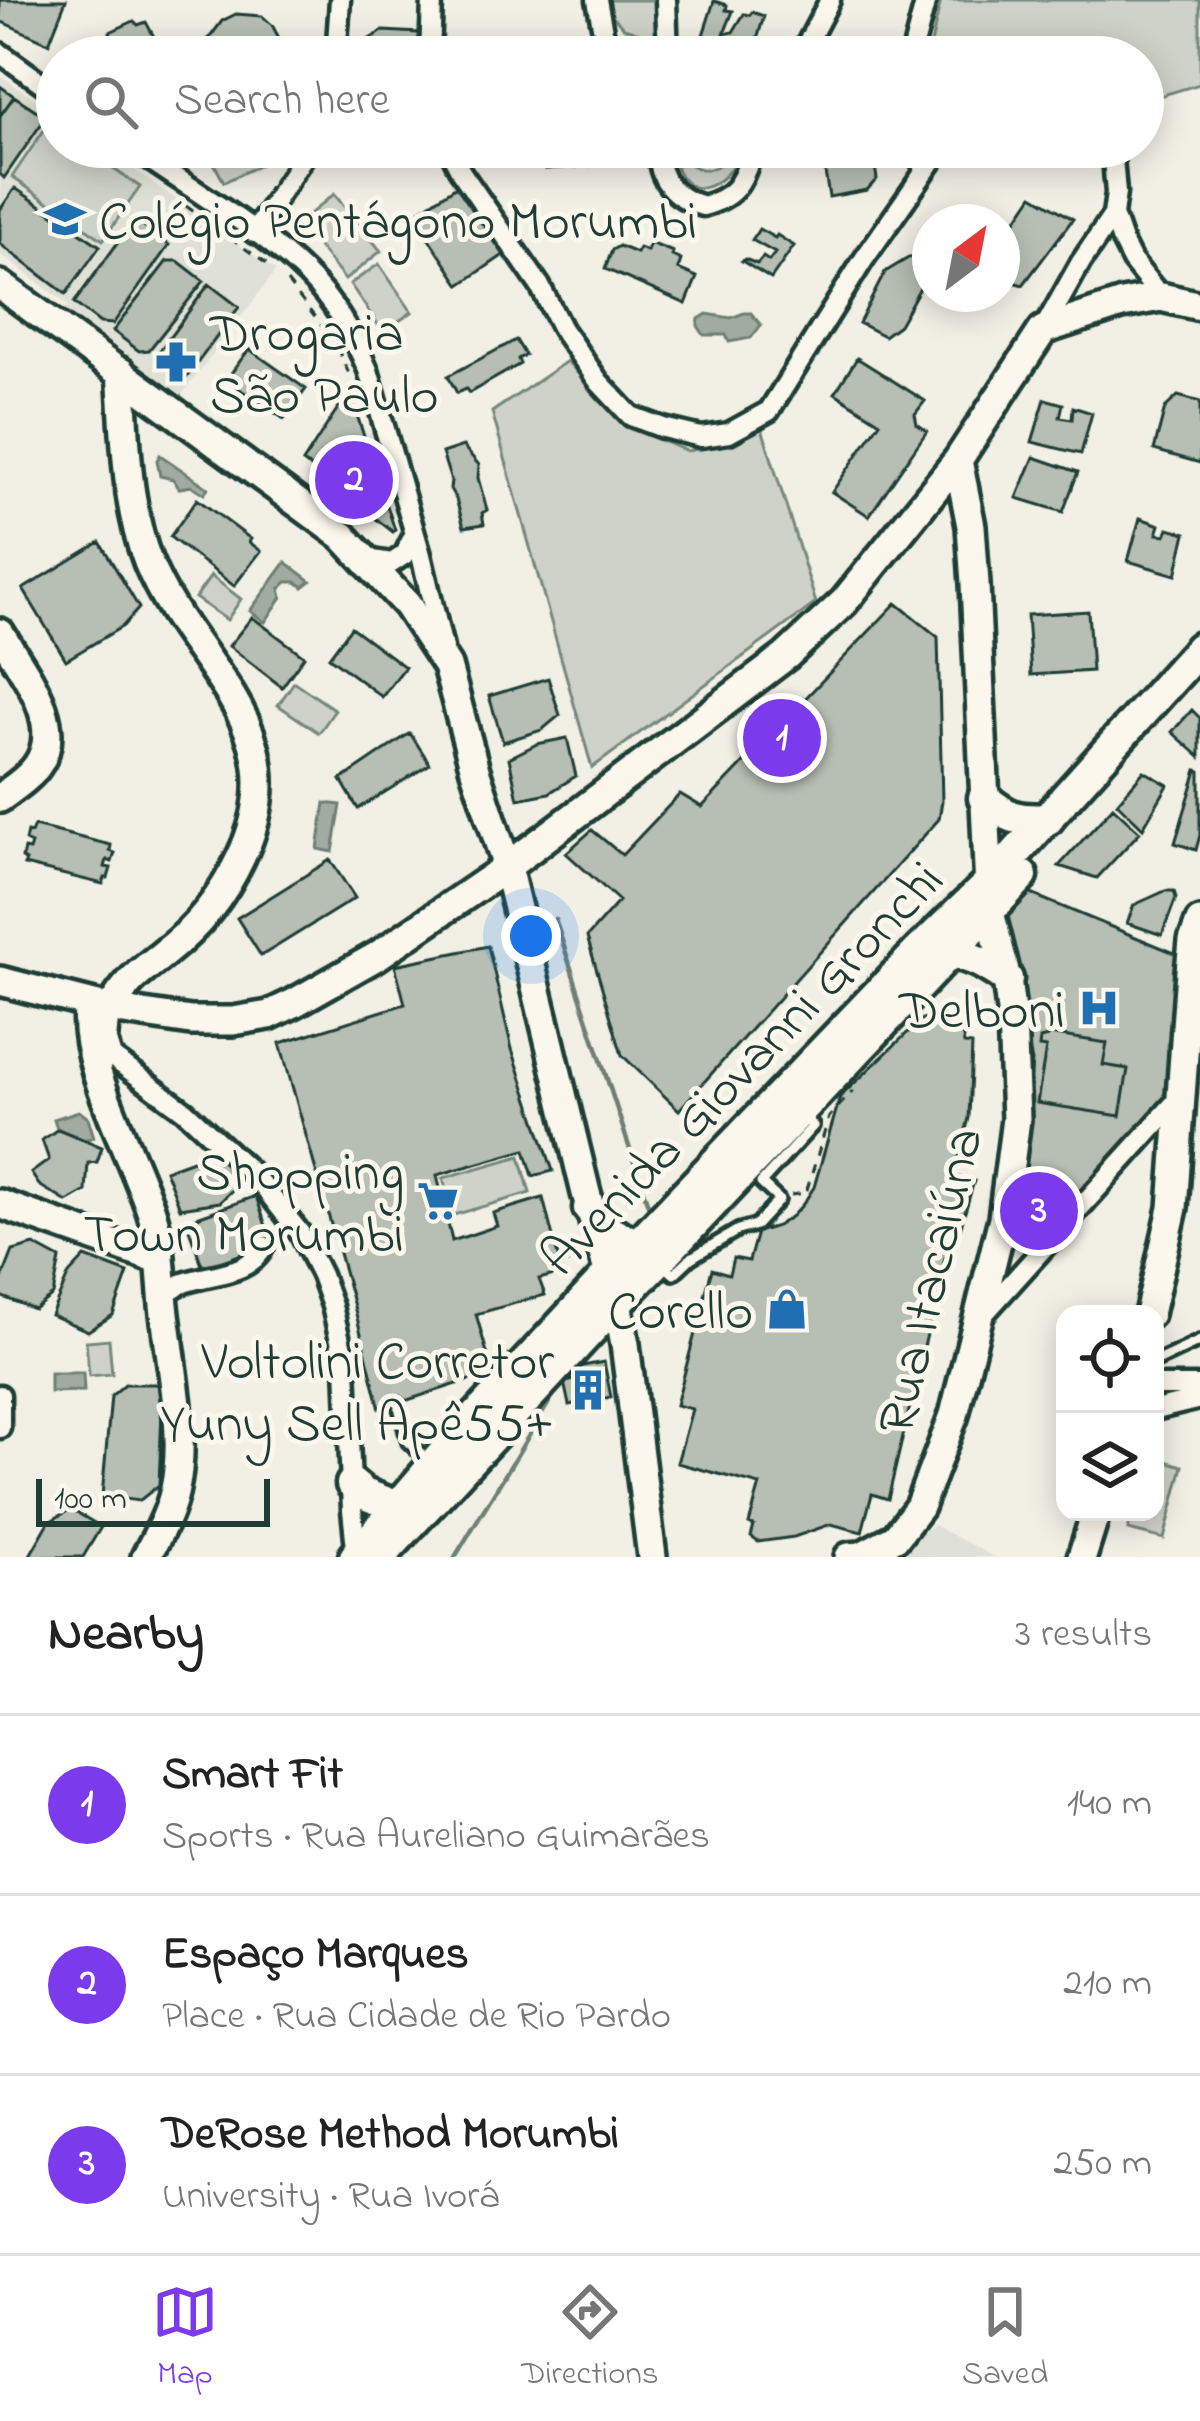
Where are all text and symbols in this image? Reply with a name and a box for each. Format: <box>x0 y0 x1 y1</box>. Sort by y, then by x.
search box <box>36 36 1164 168</box>
icon: search <box>78 69 144 135</box>
text: Search here <box>174 69 390 135</box>
place label: Colégio Pentágono Morumbi <box>99 186 697 265</box>
school or university icon: Colégio Pentágono Morumbi <box>42 196 88 242</box>
north arrow <box>912 204 1020 312</box>
place label: Drogaria São Paulo <box>208 298 439 438</box>
pharmacy icon: Drogaria São Paulo <box>153 339 199 385</box>
pin: 2 <box>315 435 393 525</box>
pin: 1 <box>743 693 821 783</box>
street label: Avenida Giovanni Gronchi <box>525 846 964 1297</box>
your location <box>501 906 561 966</box>
place label: Delboni <box>897 975 1065 1053</box>
hospital icon: Delboni <box>1076 985 1122 1031</box>
street label: Rua Itacaiúna <box>861 1120 1007 1442</box>
place label: Shopping Town Morumbi <box>83 1137 404 1277</box>
pin: 3 <box>1000 1166 1078 1256</box>
supermarket icon: Shopping Town Morumbi <box>415 1178 461 1224</box>
place label: Corello <box>608 1276 753 1354</box>
shop icon: Corello <box>764 1286 810 1332</box>
map controls <box>1056 1305 1164 1521</box>
button: locate <box>1056 1305 1164 1413</box>
place label: Voltolini Corretor Yuny Sell Apê55+ <box>160 1326 554 1466</box>
building icon: Voltolini Corretor Yuny Sell Apê55+ <box>565 1367 611 1413</box>
button: layers <box>1056 1413 1164 1521</box>
scale bar <box>36 1473 270 1526</box>
text: 100 m <box>54 1476 127 1524</box>
text: Nearby <box>48 1598 204 1673</box>
text: 3 results <box>1015 1607 1152 1664</box>
text: Smart Fit <box>162 1743 343 1809</box>
text: 1 <box>81 1776 93 1833</box>
text: 140 m <box>1067 1776 1152 1833</box>
text: Sports · Rua Aureliano Guimarães <box>162 1809 710 1866</box>
text: Espaço Marques <box>162 1923 469 1989</box>
text: 2 <box>77 1956 97 2013</box>
text: 210 m <box>1063 1956 1152 2013</box>
text: Place · Rua Cidade de Rio Pardo <box>162 1989 671 2046</box>
text: DeRose Method Morumbi <box>162 2103 619 2169</box>
text: 3 <box>79 2136 95 2193</box>
text: 250 m <box>1053 2136 1152 2193</box>
text: University · Rua Ivorá <box>162 2169 499 2226</box>
tab: Map <box>152 2279 218 2399</box>
tab: Directions <box>521 2279 659 2399</box>
tab: Saved <box>962 2279 1048 2399</box>

